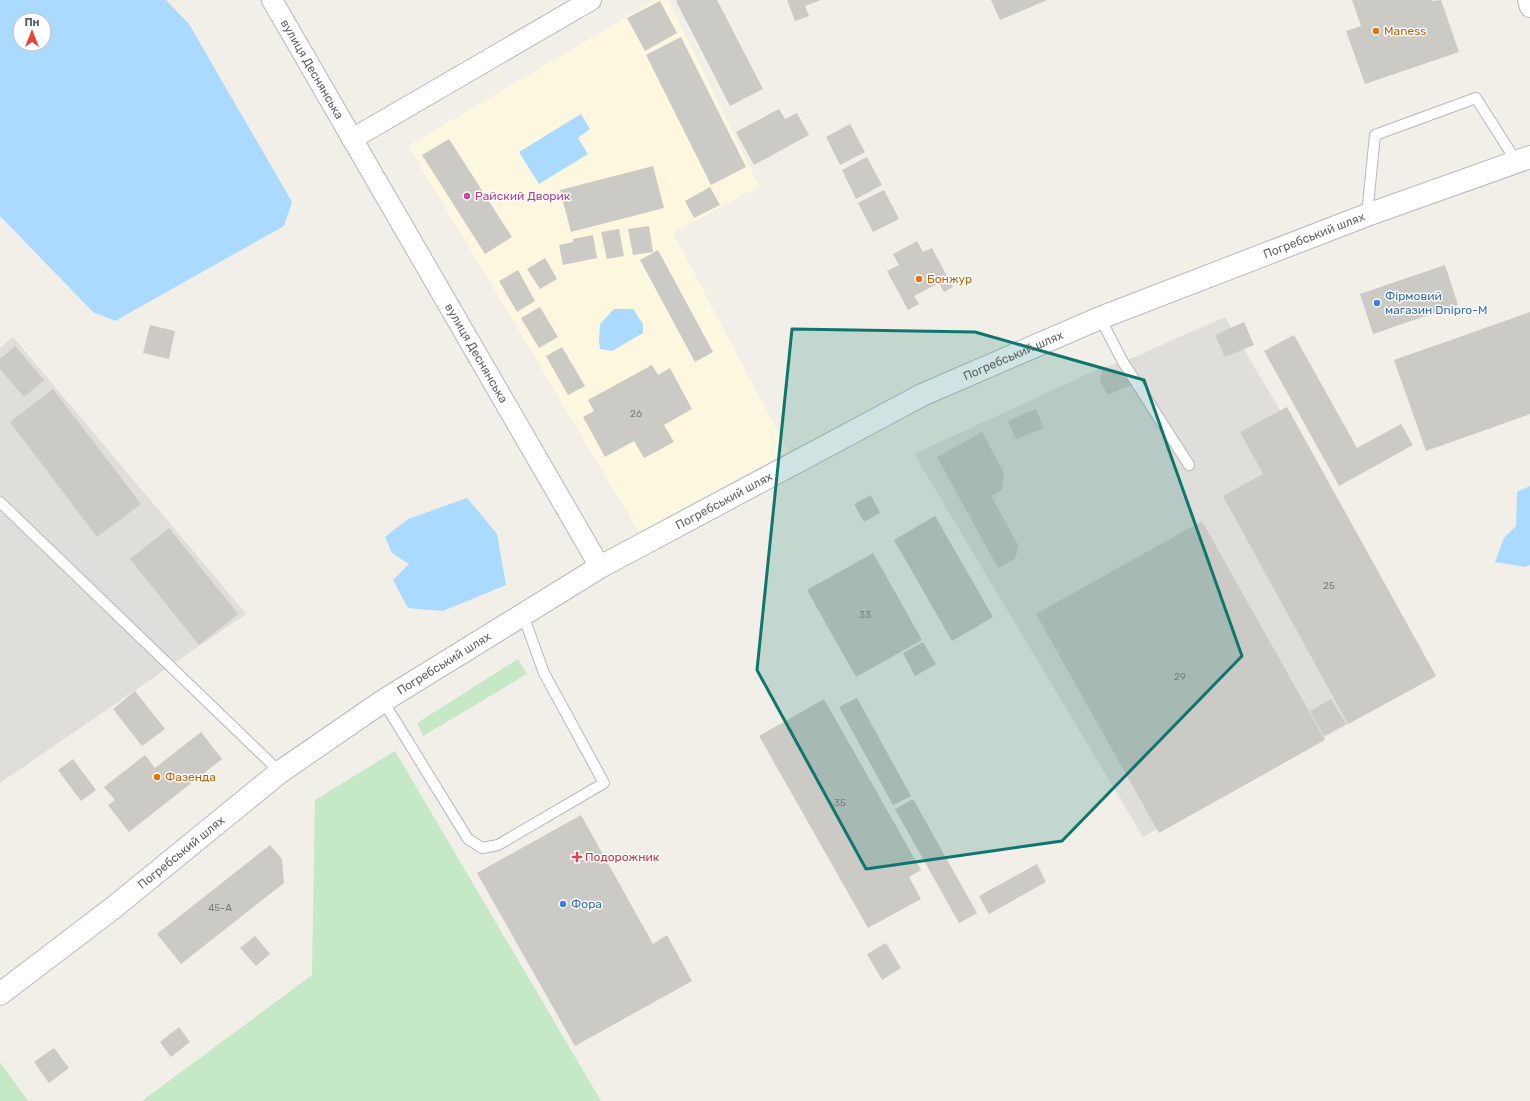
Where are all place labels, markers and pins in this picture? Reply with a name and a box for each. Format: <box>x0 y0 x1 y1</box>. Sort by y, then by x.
place label: Maness <box>1384 24 1426 38</box>
marker: Maness <box>1371 26 1381 36</box>
place label: Райский Дворик <box>475 189 571 203</box>
marker: Райский Дворик <box>462 191 472 201</box>
place label: Бонжур <box>927 272 972 286</box>
marker: Бонжур <box>914 274 924 284</box>
place label: Фірмовий магазин Dnipro-M <box>1385 289 1487 317</box>
marker: Фірмовий магазин Dnipro-M <box>1372 298 1382 308</box>
place label: Фазенда <box>165 770 216 784</box>
marker: Фазенда <box>152 772 162 782</box>
place label: Подорожник <box>585 850 660 864</box>
marker: Подорожник <box>572 852 582 862</box>
place label: Фора <box>571 897 602 911</box>
marker: Фора <box>558 899 568 909</box>

